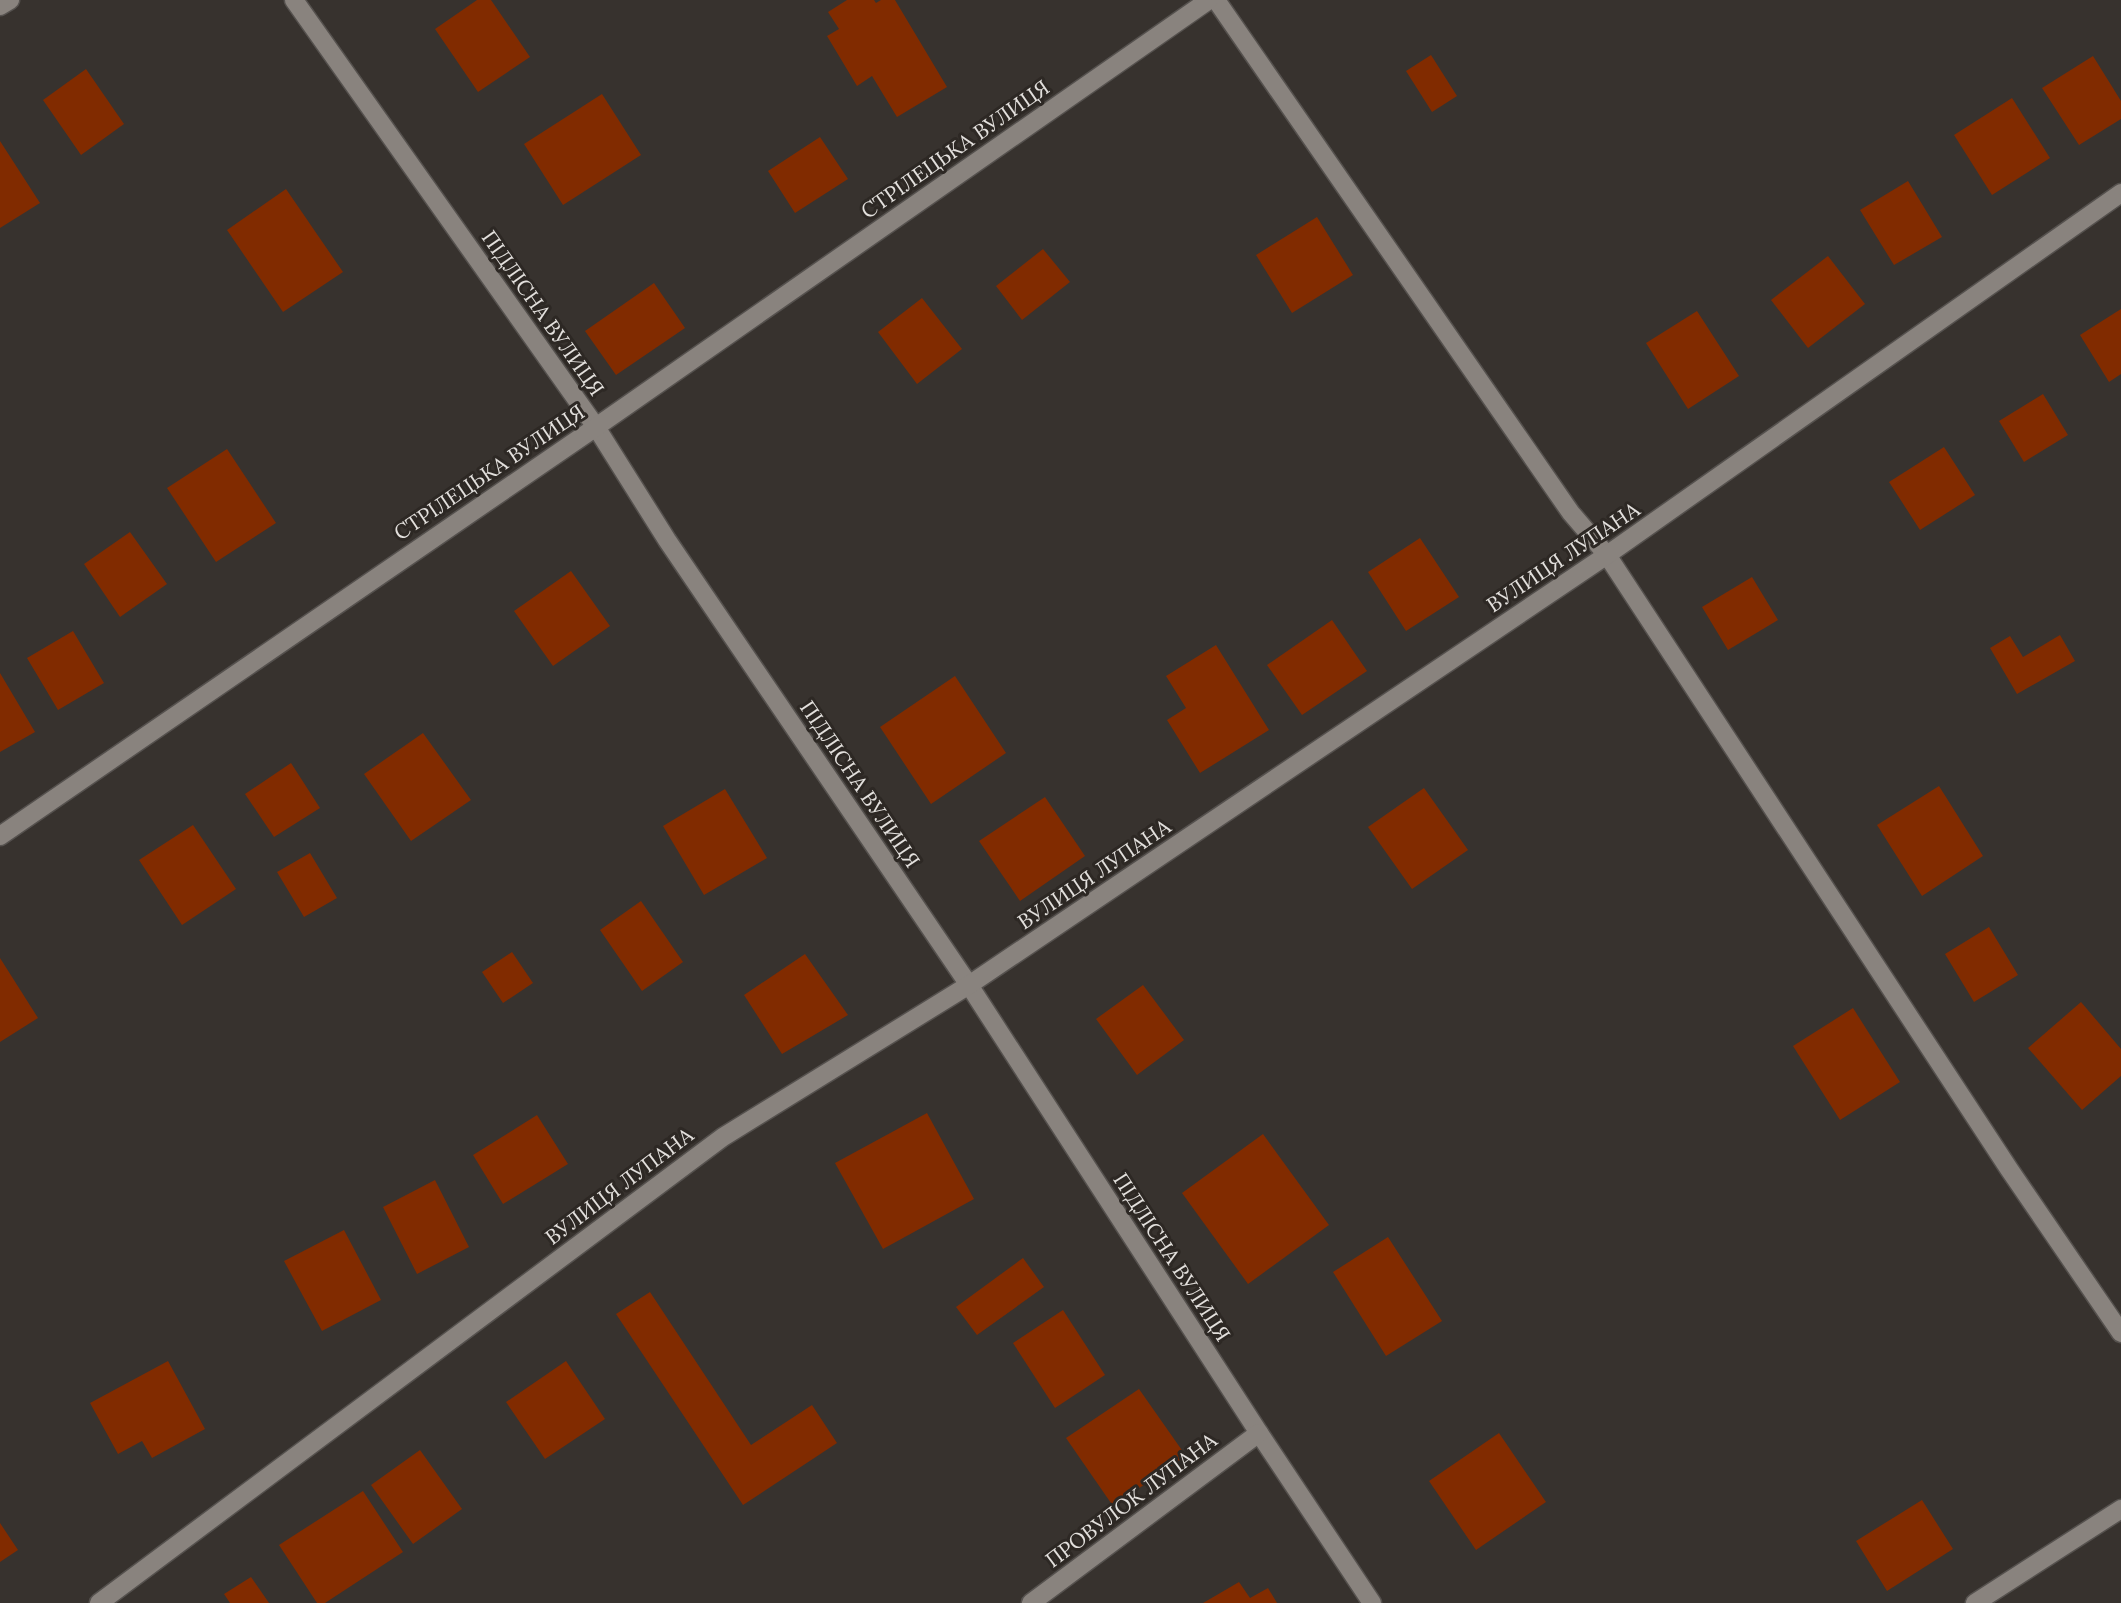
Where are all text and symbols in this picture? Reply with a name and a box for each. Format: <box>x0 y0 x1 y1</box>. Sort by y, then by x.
street label: СТРІЛЕЦЬКА ВУЛИЦЯ <box>855 74 1055 224</box>
street label: ПІДЛІСНА ВУЛИЦЯ <box>476 225 610 401</box>
street label: СТРІЛЕЦЬКА ВУЛИЦЯ <box>388 398 590 546</box>
street label: ВУЛИЦЯ ЛУПАНА <box>1481 495 1645 618</box>
street label: ПІДЛІСНА ВУЛИЦЯ <box>794 695 926 873</box>
street label: ВУЛИЦЯ ЛУПАНА <box>1012 812 1176 935</box>
street label: ВУЛИЦЯ ЛУПАНА <box>540 1121 699 1251</box>
street label: ПІДЛІСНА ВУЛИЦЯ <box>1107 1168 1237 1346</box>
street label: ПРОВУЛОК ЛУПАНА <box>1040 1426 1223 1573</box>

